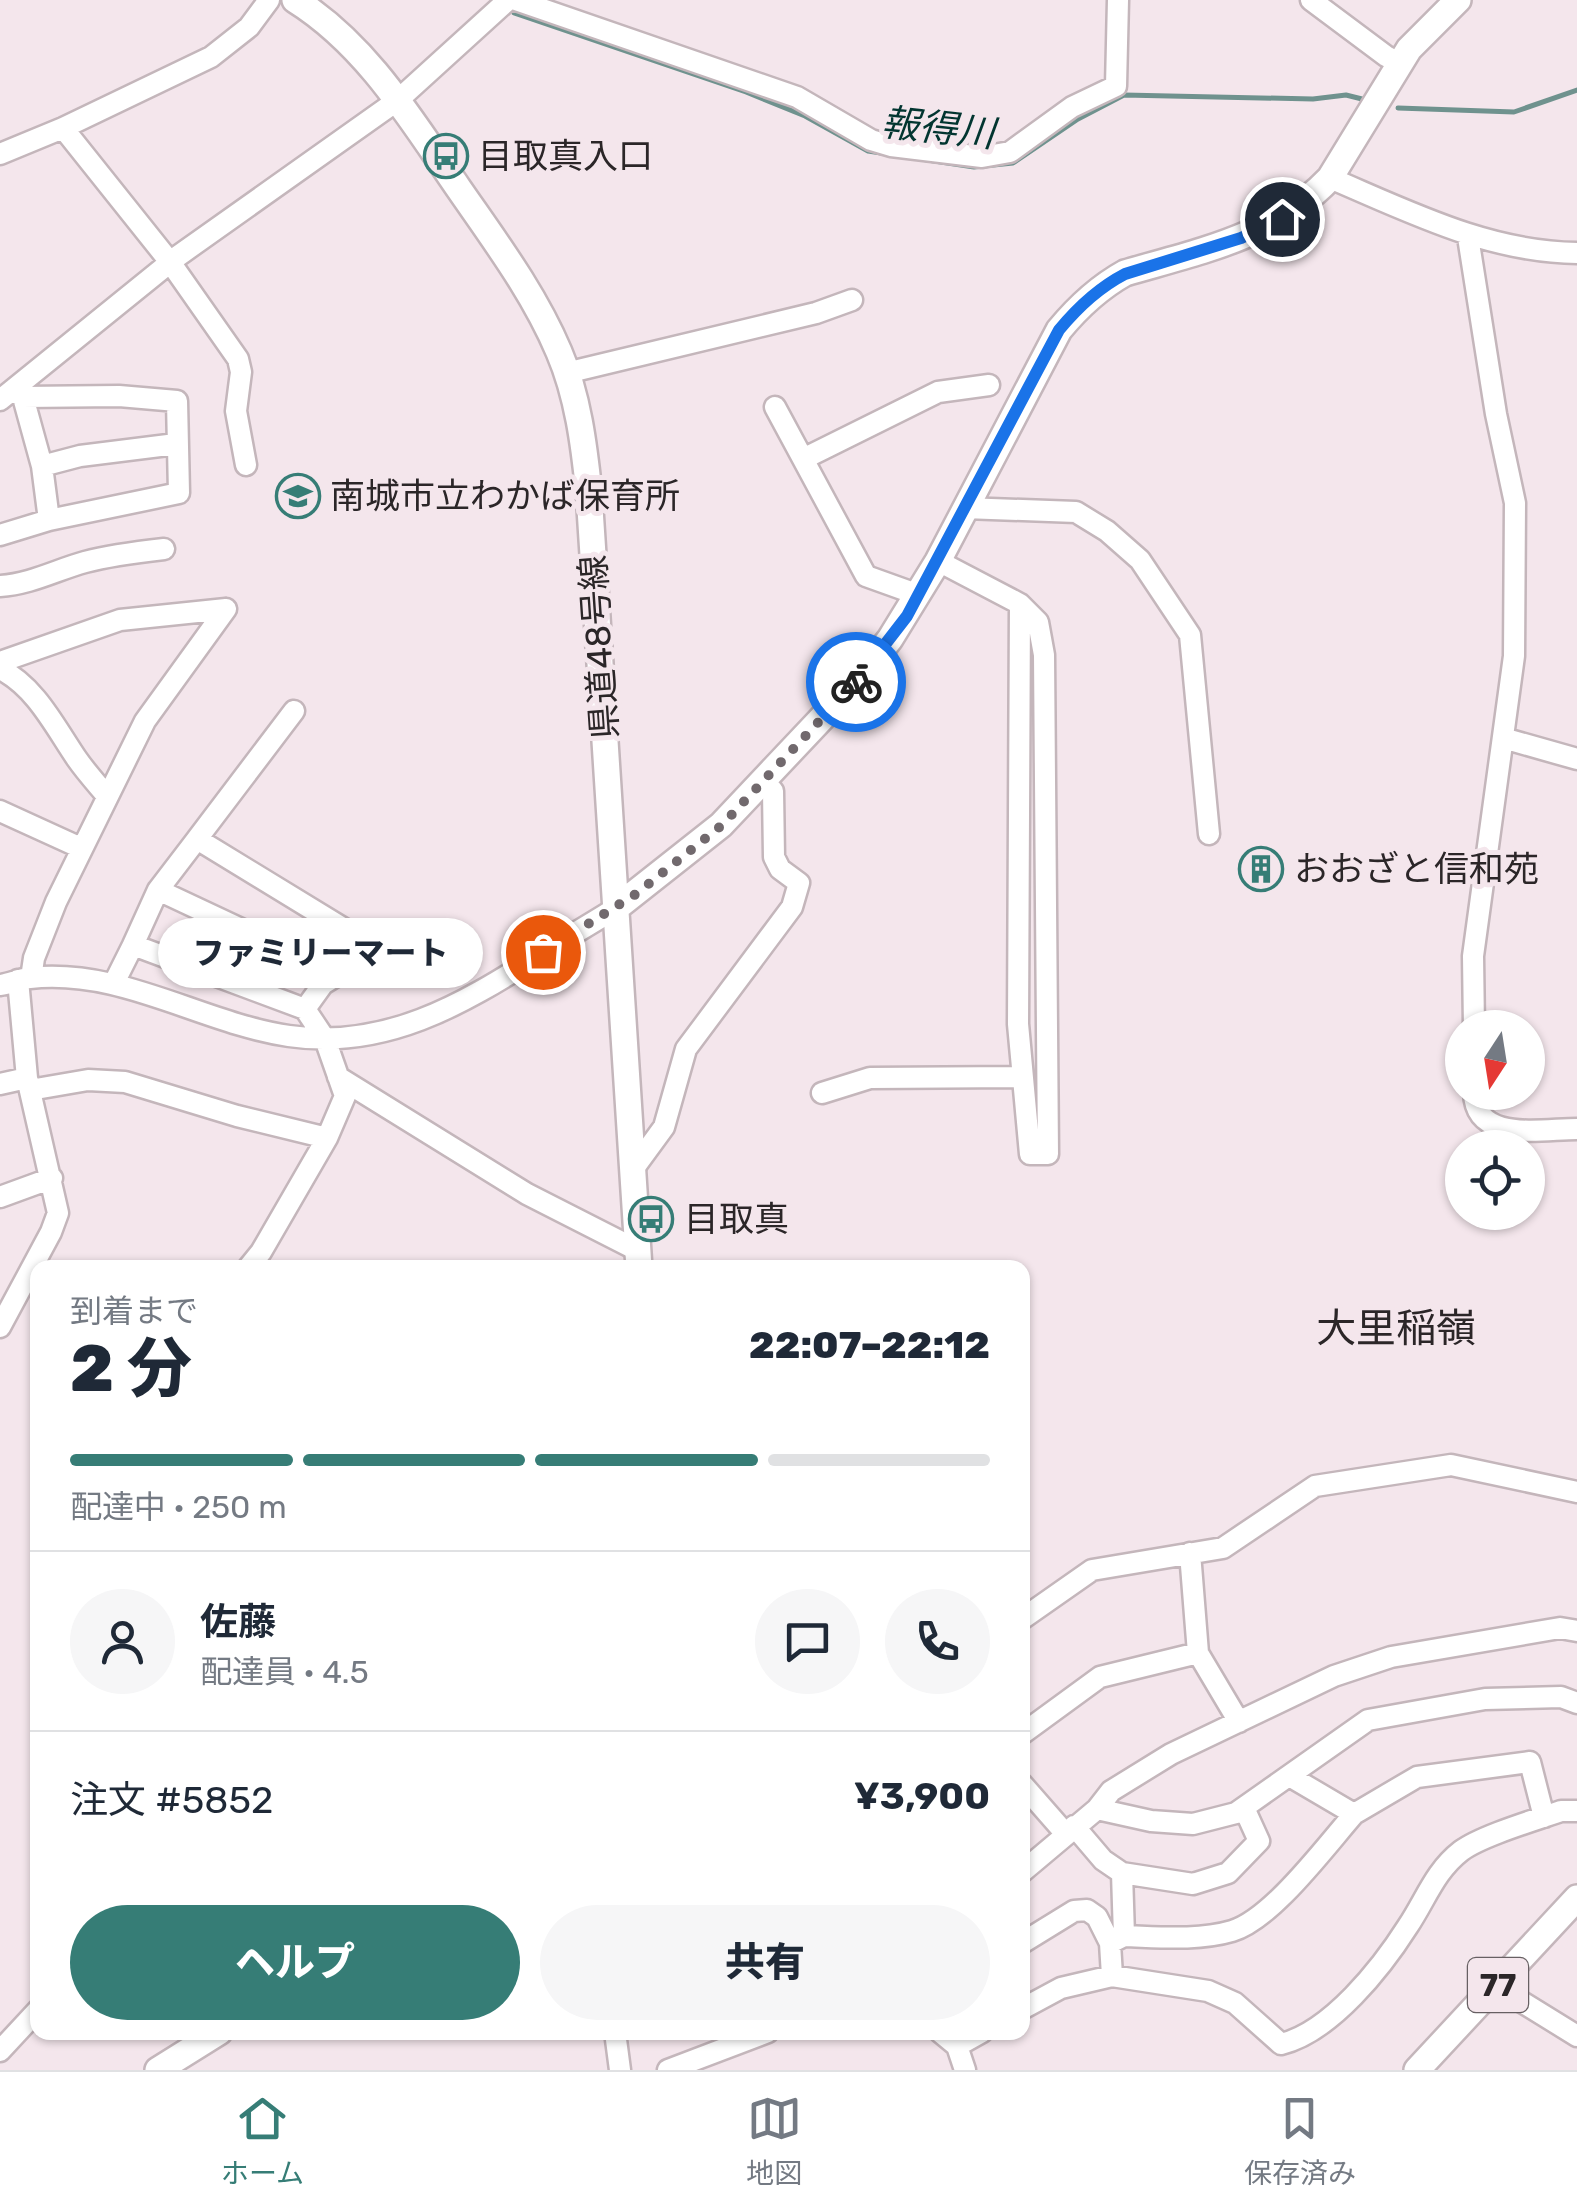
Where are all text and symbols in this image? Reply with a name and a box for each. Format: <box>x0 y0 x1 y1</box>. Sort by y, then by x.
water label: 報得川 <box>879 99 1001 157</box>
bus stop icon: 目取真入口 <box>423 133 469 179</box>
place label: 目取真入口 <box>478 135 653 177</box>
pin <box>1240 177 1325 262</box>
icon: home <box>1255 192 1310 247</box>
school or university icon: 南城市立わかば保育所 <box>275 473 321 519</box>
place label: 南城市立わかば保育所 <box>330 475 680 517</box>
street label: 県道48号線 <box>572 554 626 740</box>
courier <box>806 632 906 732</box>
icon: bike <box>829 655 884 710</box>
building icon: おおざと信和苑 <box>1238 846 1284 892</box>
place label: おおざと信和苑 <box>1294 848 1539 890</box>
pin <box>501 910 586 995</box>
callout: ファミリーマート <box>158 917 483 987</box>
icon: bag <box>516 925 571 980</box>
text: ファミリーマート <box>192 934 449 972</box>
north arrow <box>1445 1010 1545 1110</box>
map controls <box>1445 1010 1545 1230</box>
button: locate <box>1445 1130 1545 1230</box>
bus stop icon: 目取真 <box>628 1196 674 1242</box>
place label: 目取真 <box>684 1198 789 1240</box>
text: 到着まで <box>70 1292 198 1330</box>
district label: 大里稲嶺 <box>1316 1305 1476 1352</box>
text: 22:07–22:12 <box>749 1322 990 1368</box>
text: 2 分 <box>70 1330 192 1407</box>
text: 配達中 · 250 m <box>70 1488 287 1526</box>
button: person <box>70 1589 175 1694</box>
button: chat <box>755 1589 860 1694</box>
button: phone <box>885 1589 990 1694</box>
text: 佐藤 <box>200 1599 276 1645</box>
text: 配達員 · 4.5 <box>200 1653 369 1691</box>
text: ¥3,900 <box>854 1773 990 1819</box>
text: 注文 #5852 <box>70 1777 273 1823</box>
button: ヘルプ <box>70 1905 520 2020</box>
button: 共有 <box>540 1905 990 2020</box>
road number: 77 <box>1468 1958 1528 2012</box>
tab: ホーム <box>221 2091 304 2191</box>
tab: 地図 <box>746 2091 802 2191</box>
tab: 保存済み <box>1244 2091 1356 2191</box>

